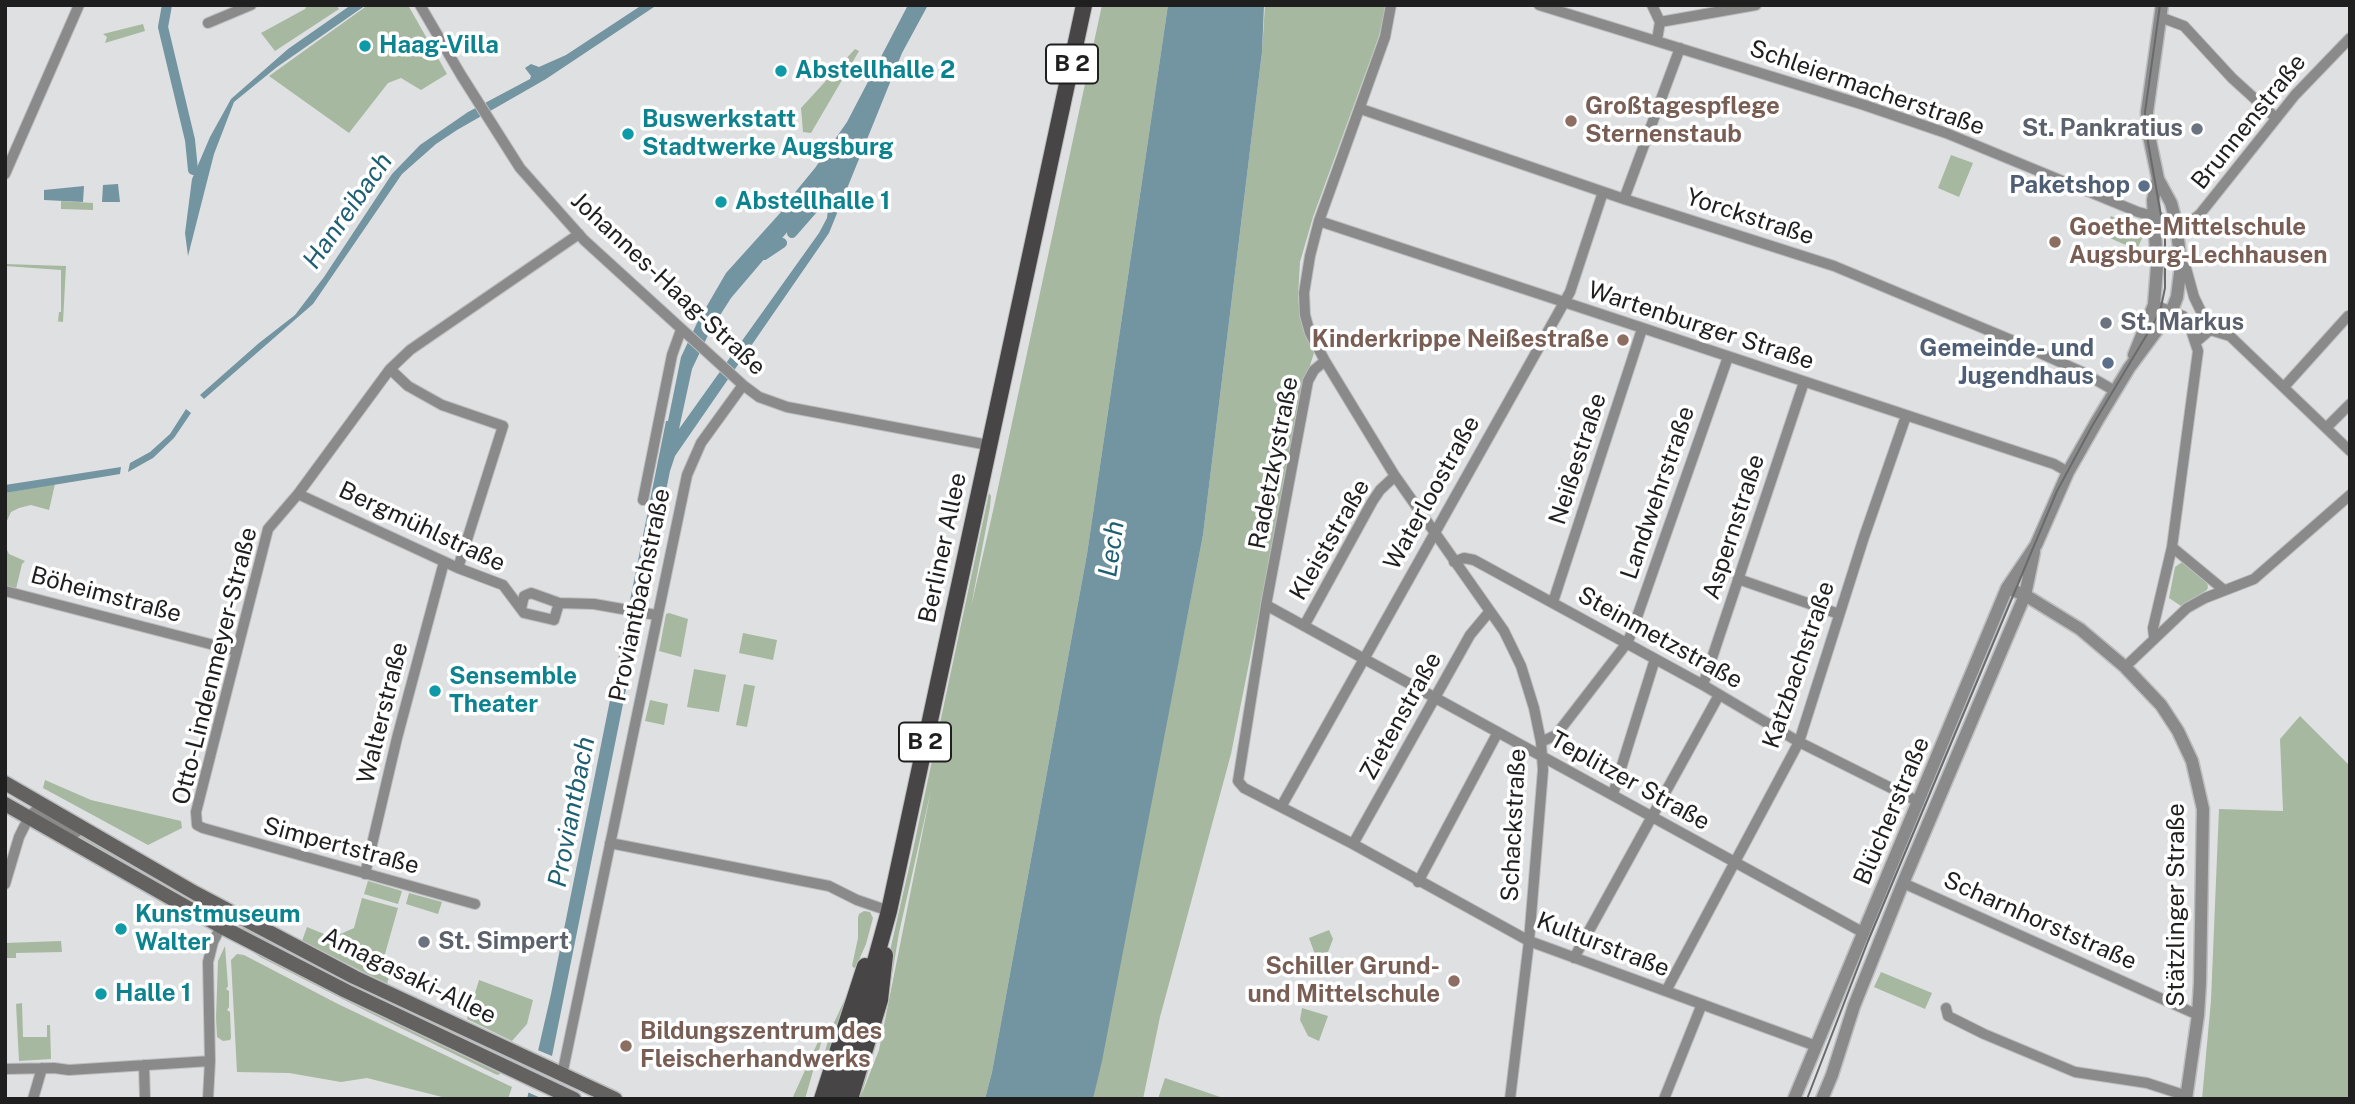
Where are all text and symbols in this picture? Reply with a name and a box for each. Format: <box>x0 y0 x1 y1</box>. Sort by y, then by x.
place label: Haag-Villa <box>379 32 499 60</box>
street label: Schleiermacherstraße <box>1746 34 1988 142</box>
marker: Haag-Villa <box>357 38 373 54</box>
road number: B 2 <box>1046 44 1098 83</box>
street label: Brunnenstraße <box>2186 49 2312 195</box>
place label: Abstellhalle 2 <box>795 57 955 85</box>
marker: Abstellhalle 2 <box>773 63 789 79</box>
place label: Großtagespflege Sternenstaub <box>1585 93 1780 149</box>
place label: Buswerkstatt Stadtwerke Augsburg <box>642 106 894 162</box>
marker: Großtagespflege Sternenstaub <box>1563 113 1579 129</box>
place label: St. Pankratius <box>2022 115 2183 143</box>
marker: St. Pankratius <box>2189 121 2205 137</box>
marker: Buswerkstatt Stadtwerke Augsburg <box>620 126 636 142</box>
water label: Hanreibach <box>297 147 399 275</box>
place label: Paketshop <box>2009 172 2130 200</box>
marker: Paketshop <box>2136 178 2152 194</box>
street label: Yorckstraße <box>1682 183 1818 251</box>
street label: Johannes-Haag-Straße <box>565 186 771 382</box>
place label: Abstellhalle 1 <box>735 188 890 216</box>
marker: Abstellhalle 1 <box>713 194 729 210</box>
place label: Goethe-Mittelschule Augsburg-Lechhausen <box>2069 214 2328 270</box>
marker: Goethe-Mittelschule Augsburg-Lechhausen <box>2047 234 2063 250</box>
street label: Wartenburger Straße <box>1584 276 1818 376</box>
place label: St. Markus <box>2120 309 2244 337</box>
marker: St. Markus <box>2098 315 2114 331</box>
place label: Kinderkrippe Neißestraße <box>1312 326 1609 354</box>
marker: Kinderkrippe Neißestraße <box>1615 332 1631 348</box>
place label: Gemeinde- und Jugendhaus <box>1919 335 2094 391</box>
marker: Gemeinde- und Jugendhaus <box>2100 355 2116 371</box>
street label: Radetzkystraße <box>1243 374 1305 552</box>
street label: Neißestraße <box>1543 390 1613 528</box>
street label: Landwehrstraße <box>1615 403 1701 583</box>
street label: Waterloostraße <box>1378 411 1486 575</box>
street label: Aspernstraße <box>1697 451 1771 603</box>
street label: Berliner Allee <box>913 470 973 626</box>
street label: Kleiststraße <box>1284 474 1376 606</box>
street label: Bergmühlstraße <box>334 476 510 578</box>
street label: Proviantbachstraße <box>603 486 677 704</box>
water label: Lech <box>1093 519 1131 579</box>
street label: Otto-Lindenmeyer-Straße <box>167 524 263 808</box>
street label: Böheimstraße <box>27 561 185 629</box>
street label: Katzbachstraße <box>1757 578 1841 752</box>
street label: Steinmetzstraße <box>1573 581 1747 695</box>
street label: Walterstraße <box>352 639 414 787</box>
street label: Zietenstraße <box>1354 647 1448 785</box>
place label: Sensemble Theater <box>449 663 577 719</box>
marker: Sensemble Theater <box>427 683 443 699</box>
road number: B 2 <box>899 722 951 762</box>
street label: Teplitzer Straße <box>1545 725 1715 837</box>
street label: Blücherstraße <box>1848 733 1936 889</box>
water label: Proviantbach <box>542 734 602 890</box>
street label: Schackstraße <box>1496 748 1532 902</box>
street label: Stätzlinger Straße <box>2163 803 2191 1007</box>
street label: Simpertstraße <box>260 811 422 881</box>
street label: Scharnhorststraße <box>1939 865 2141 977</box>
place label: Kunstmuseum Walter <box>135 901 300 957</box>
street label: Kulturstraße <box>1533 906 1673 984</box>
marker: Kunstmuseum Walter <box>113 921 129 937</box>
street label: Amagasaki-Allee <box>317 921 501 1031</box>
place label: St. Simpert <box>438 928 569 956</box>
marker: St. Simpert <box>416 934 432 950</box>
place label: Schiller Grund- und Mittelschule <box>1247 953 1440 1009</box>
marker: Schiller Grund- und Mittelschule <box>1446 973 1462 989</box>
place label: Halle 1 <box>115 980 191 1008</box>
marker: Halle 1 <box>93 986 109 1002</box>
place label: Bildungszentrum des Fleischerhandwerks <box>640 1018 882 1074</box>
marker: Bildungszentrum des Fleischerhandwerks <box>618 1038 634 1054</box>

